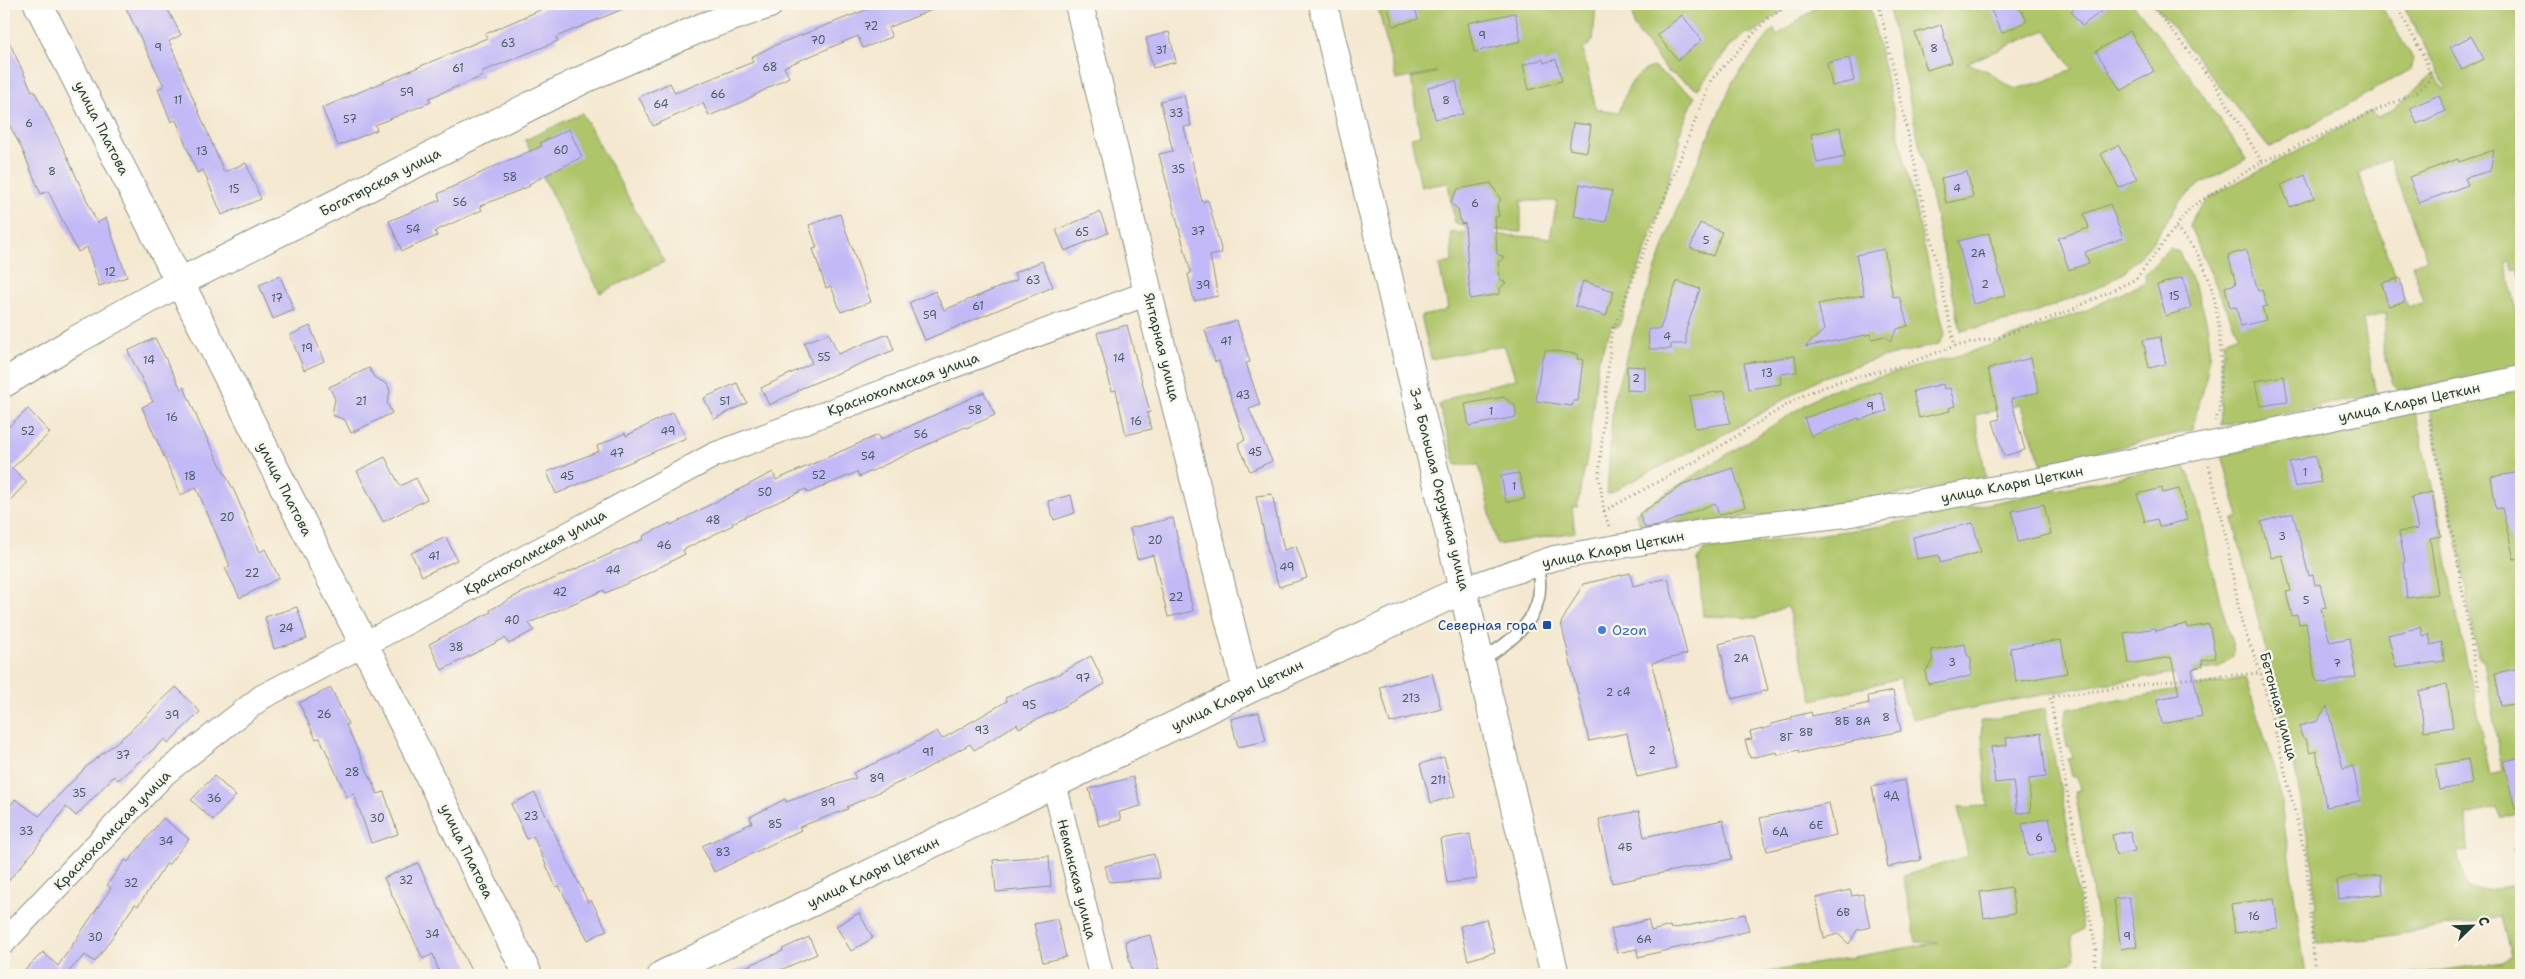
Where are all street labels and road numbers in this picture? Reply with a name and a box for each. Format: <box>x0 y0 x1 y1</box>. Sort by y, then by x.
street label: улица Платова <box>70 78 134 178</box>
street label: Богатырская улица <box>316 144 444 220</box>
street label: Янтарная улица <box>1140 291 1184 404</box>
street label: Краснохолмская улица <box>825 348 982 420</box>
street label: улица Клары Цеткин <box>2336 378 2482 426</box>
street label: 3-я Большая Окружная улица <box>1406 385 1474 593</box>
street label: улица Платова <box>253 439 317 539</box>
street label: улица Клары Цеткин <box>1939 461 2085 507</box>
street label: Краснохолмская улица <box>461 505 610 599</box>
street label: улица Клары Цеткин <box>1540 526 1686 572</box>
street label: Бетонная улица <box>2256 650 2302 762</box>
street label: улица Клары Цеткин <box>1168 655 1306 735</box>
street label: Краснохолмская улица <box>50 766 174 894</box>
street label: улица Платова <box>436 801 498 902</box>
street label: Неманская улица <box>1053 817 1101 941</box>
street label: улица Клары Цеткин <box>804 832 942 912</box>

